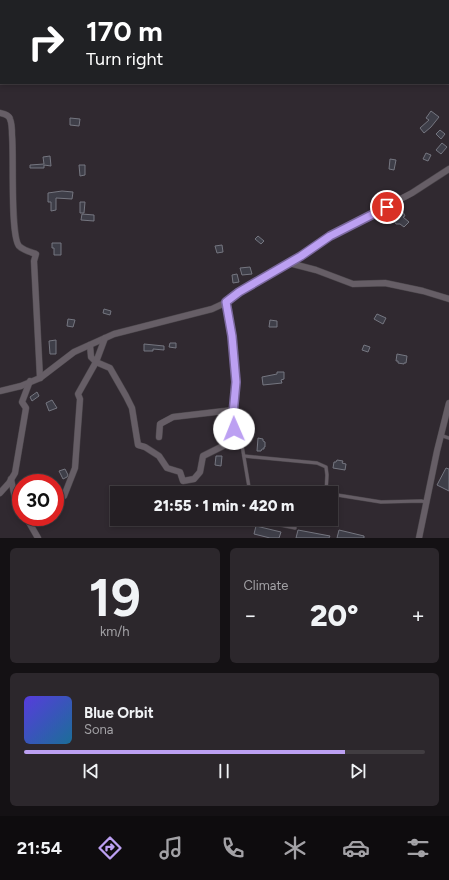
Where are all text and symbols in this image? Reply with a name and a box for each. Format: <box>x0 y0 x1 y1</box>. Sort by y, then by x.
text: 170 m <box>86 14 163 48</box>
icon: right <box>20 16 72 68</box>
text: Turn right <box>86 48 163 70</box>
pin <box>370 190 404 224</box>
icon: arrive <box>376 196 398 218</box>
position arrow <box>213 408 255 450</box>
speed limit sign: 30 <box>12 474 64 526</box>
text: 21:55 · 1 min · 420 m <box>154 497 294 515</box>
text: 19 <box>89 567 141 629</box>
text: Climate <box>244 578 288 593</box>
text: 20° <box>310 597 359 634</box>
text: − <box>244 602 257 629</box>
text: + <box>411 602 425 629</box>
text: km/h <box>100 624 130 639</box>
text: Blue Orbit <box>84 704 154 722</box>
text: Sona <box>84 722 113 737</box>
icon: previous <box>80 760 102 782</box>
icon: pause <box>213 760 235 782</box>
icon: next <box>347 760 369 782</box>
icon: directions <box>96 834 124 862</box>
icon: music <box>157 834 185 862</box>
icon: phone <box>219 834 247 862</box>
icon: climate <box>281 834 309 862</box>
icon: car <box>342 834 370 862</box>
icon: filters <box>404 834 432 862</box>
text: 21:54 <box>17 837 62 859</box>

